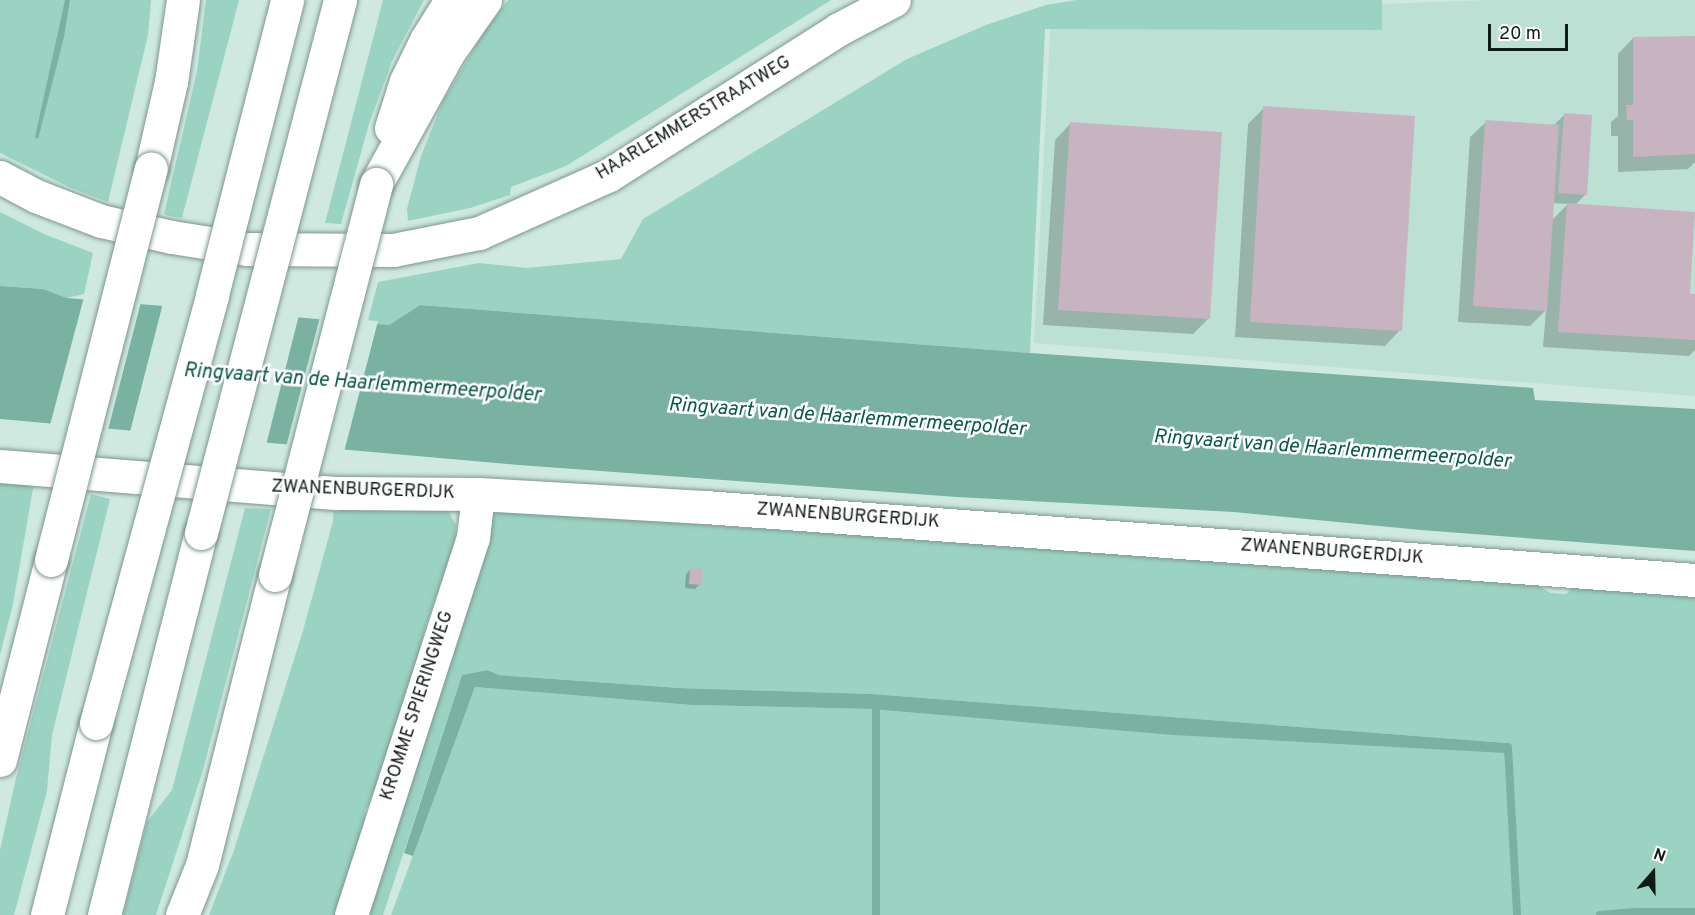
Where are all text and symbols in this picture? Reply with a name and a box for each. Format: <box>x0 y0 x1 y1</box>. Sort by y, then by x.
scale bar <box>1491 12 1570 50</box>
text: 20 m <box>1499 23 1541 46</box>
street label: HAARLEMMERSTRAATWEG <box>593 52 795 186</box>
water label: Ringvaart van de Haarlemmermeerpolder <box>183 360 541 408</box>
water label: Ringvaart van de Haarlemmermeerpolder <box>668 394 1026 442</box>
water label: Ringvaart van de Haarlemmermeerpolder <box>1153 426 1511 474</box>
street label: ZWANENBURGERDIJK <box>271 477 455 505</box>
street label: ZWANENBURGERDIJK <box>756 500 940 534</box>
street label: ZWANENBURGERDIJK <box>1240 536 1424 570</box>
street label: KROMME SPIERINGWEG <box>377 608 459 804</box>
north arrow <box>1623 843 1683 903</box>
text: N <box>1650 845 1668 867</box>

